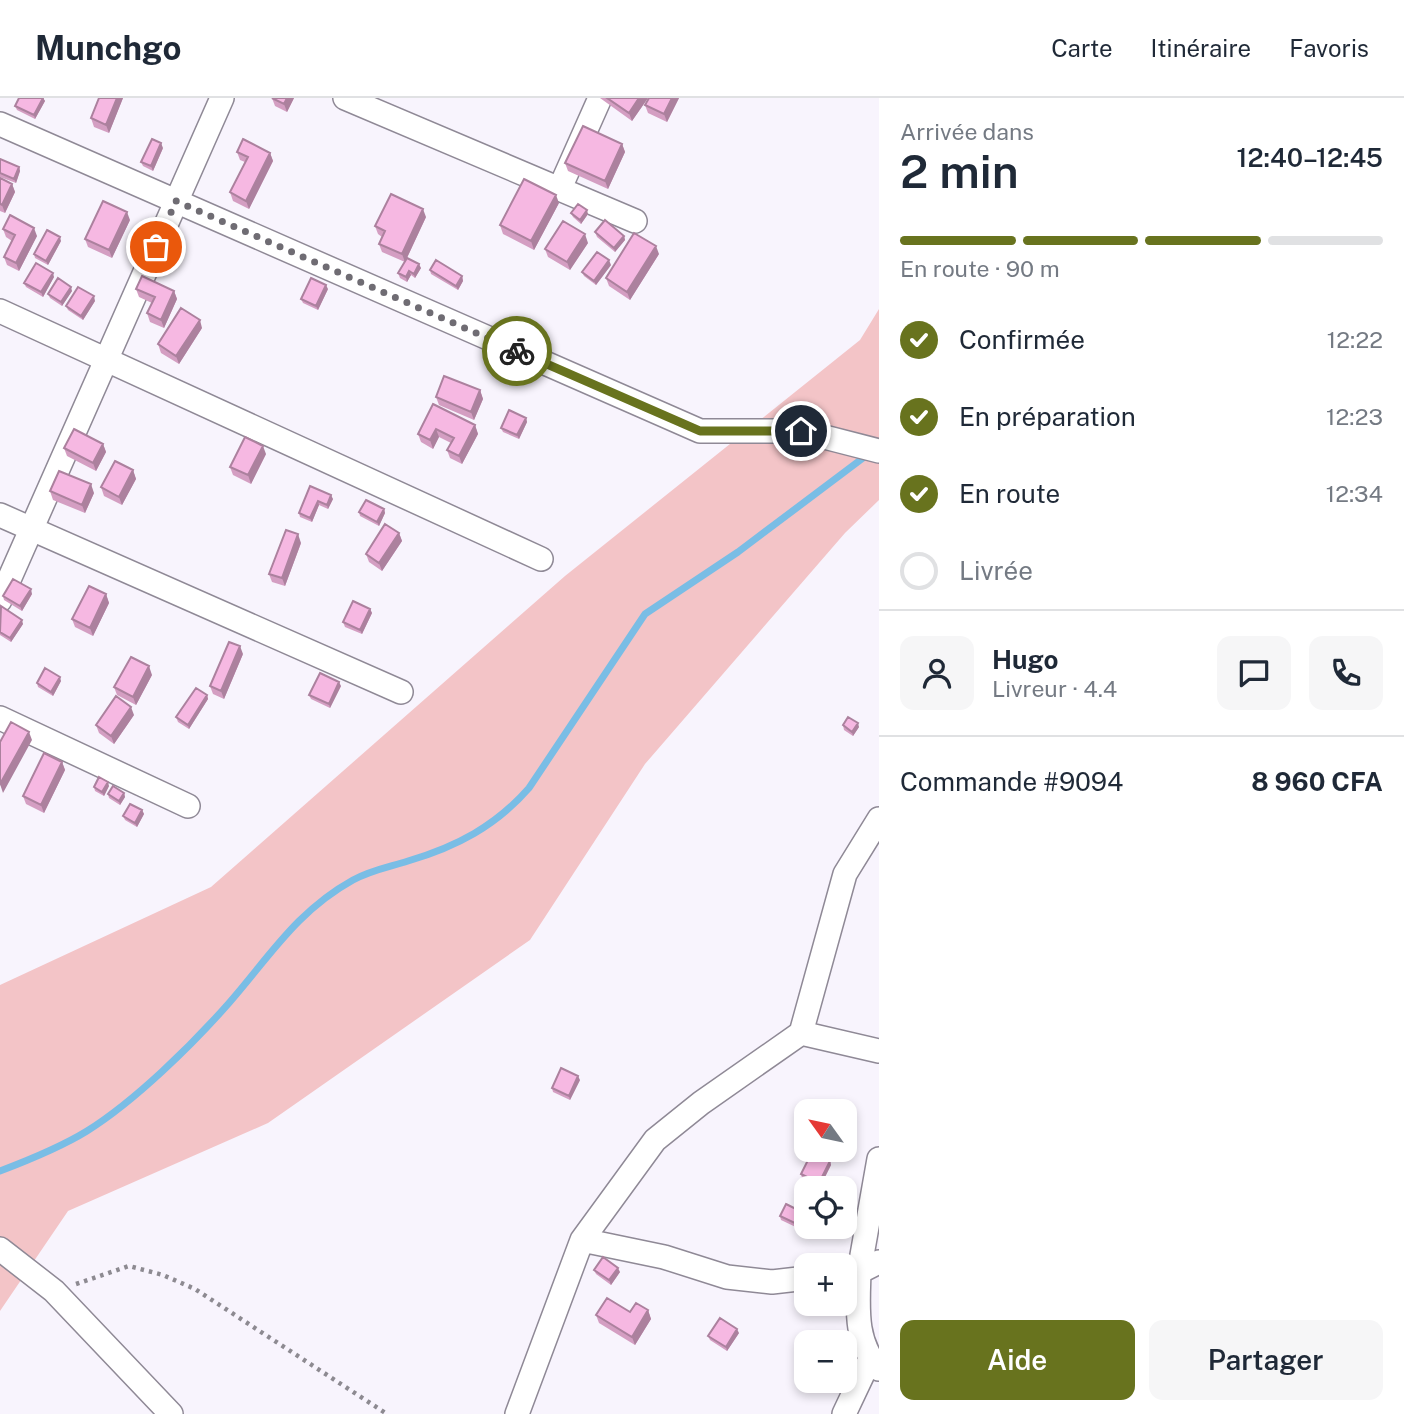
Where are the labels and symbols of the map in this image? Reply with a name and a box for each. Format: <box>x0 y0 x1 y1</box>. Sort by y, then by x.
pin <box>126 217 186 277</box>
courier <box>482 316 552 386</box>
pin <box>771 401 831 461</box>
north arrow <box>794 1099 858 1162</box>

